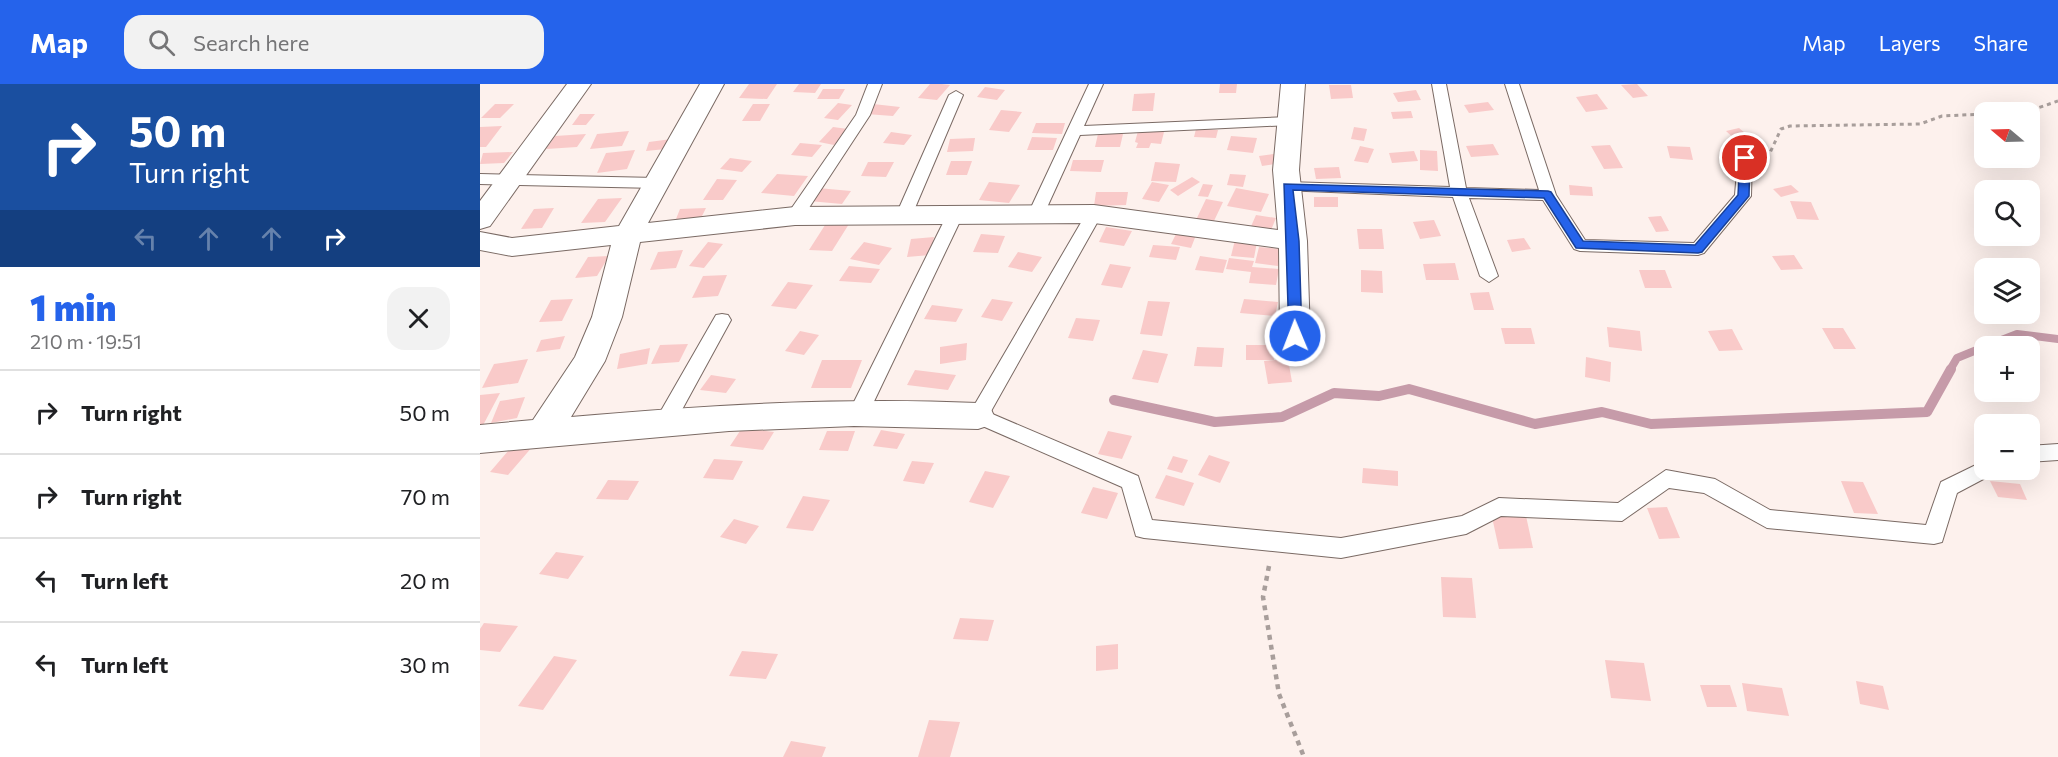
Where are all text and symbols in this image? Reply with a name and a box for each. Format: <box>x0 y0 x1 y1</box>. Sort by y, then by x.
search box <box>124 15 544 69</box>
text: Map <box>30 25 88 59</box>
icon: search <box>145 26 178 59</box>
text: Search here <box>193 29 309 56</box>
text: Map <box>1802 30 1846 55</box>
text: Layers <box>1879 30 1941 55</box>
text: Share <box>1974 30 2028 55</box>
north arrow <box>1974 102 2040 168</box>
map controls <box>1974 102 2040 480</box>
text: 50 m <box>129 104 226 156</box>
icon: right <box>30 108 108 186</box>
pin <box>1719 132 1770 183</box>
icon: arrive <box>1728 141 1761 174</box>
text: Turn right <box>129 156 249 189</box>
button: search <box>1974 180 2040 246</box>
icon: left <box>129 222 162 255</box>
icon: ahead <box>192 222 225 255</box>
icon: ahead <box>255 222 288 255</box>
icon: right <box>318 222 351 255</box>
button: layers <box>1974 258 2040 324</box>
text: 1 min <box>30 284 116 328</box>
button: close <box>387 287 450 350</box>
position arrow <box>1263 304 1327 368</box>
text: 210 m · 19:51 <box>30 329 142 353</box>
button: + <box>1974 336 2040 402</box>
icon: right <box>30 396 63 429</box>
text: Turn right <box>81 399 182 426</box>
text: 50 m <box>400 399 450 426</box>
button: − <box>1974 414 2040 480</box>
icon: right <box>30 480 63 513</box>
text: Turn right <box>81 483 182 510</box>
text: 70 m <box>401 483 450 510</box>
icon: left <box>30 564 63 597</box>
text: Turn left <box>81 567 168 594</box>
text: 20 m <box>400 567 450 594</box>
icon: left <box>30 648 63 681</box>
text: Turn left <box>81 651 168 678</box>
text: 30 m <box>400 651 450 678</box>

